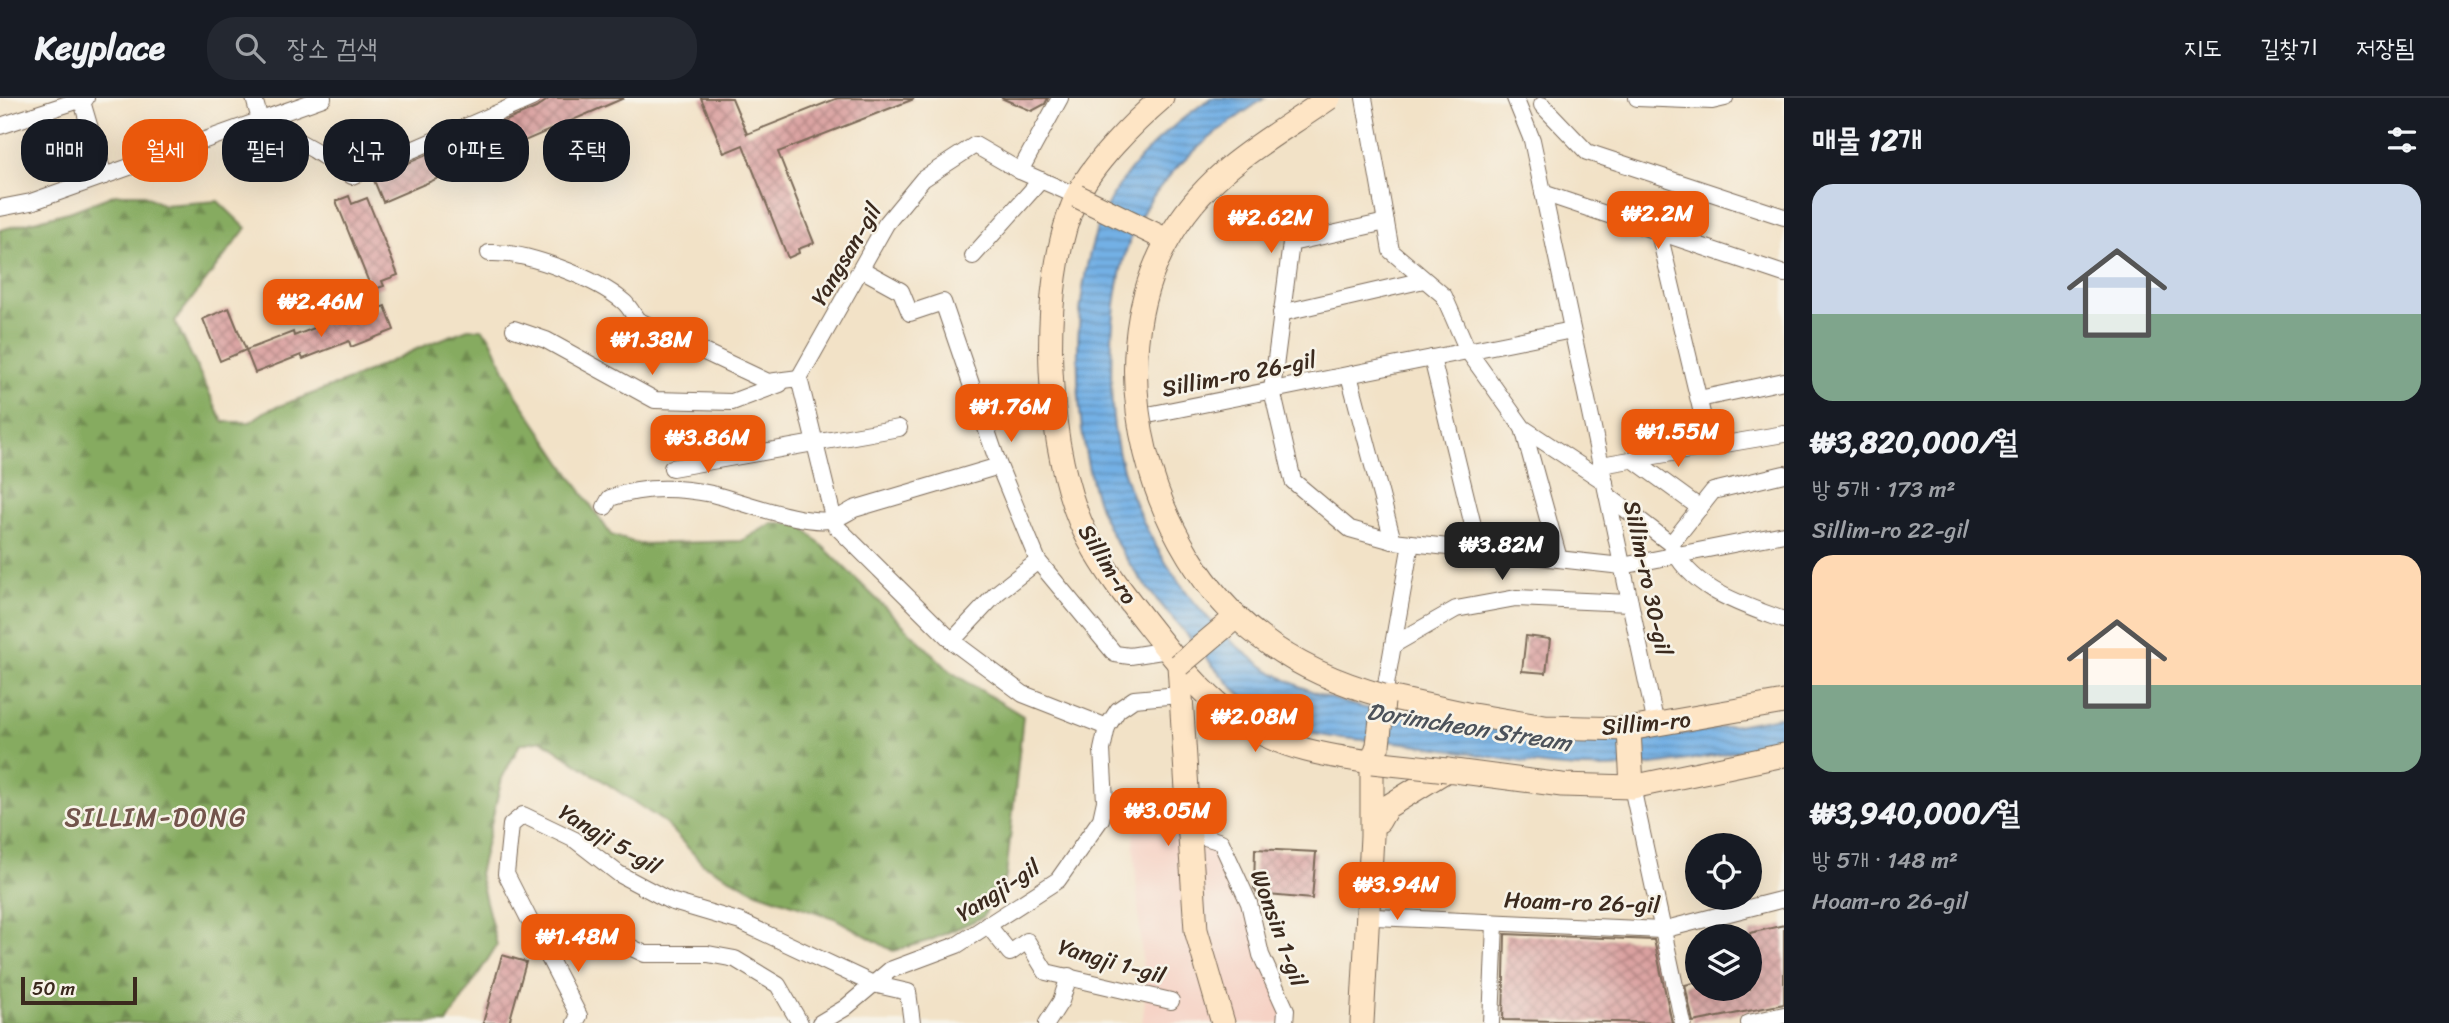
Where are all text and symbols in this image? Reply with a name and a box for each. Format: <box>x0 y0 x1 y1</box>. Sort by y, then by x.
search box <box>207 17 697 80</box>
text: Keyplace <box>35 19 165 77</box>
text: 장소 검색 <box>287 25 377 71</box>
text: 지도 <box>2184 27 2222 69</box>
text: 길찾기 <box>2260 27 2318 69</box>
text: 저장됨 <box>2356 27 2414 69</box>
icon: search <box>231 29 269 67</box>
text: 매물 12개 <box>1812 113 1922 167</box>
chip: 매매 <box>21 119 108 182</box>
chip: 월세 <box>122 119 208 182</box>
chip: 필터 <box>222 119 309 182</box>
chip: 신규 <box>323 119 410 182</box>
chip: 아파트 <box>424 119 529 182</box>
chip: 주택 <box>543 119 630 182</box>
icon: filters <box>2383 121 2421 159</box>
pin: ₩2.2M <box>1609 192 1707 251</box>
text: ₩2.2M <box>1623 193 1693 234</box>
street label: Yangsan-gil <box>799 194 894 314</box>
pin: ₩2.62M <box>1214 195 1328 255</box>
text: ₩2.62M <box>1229 197 1313 238</box>
icon: home <box>2054 230 2180 356</box>
pin: ₩2.46M <box>264 280 378 339</box>
text: ₩2.46M <box>279 281 363 322</box>
pin: ₩1.38M <box>595 317 709 377</box>
text: ₩1.38M <box>612 319 692 360</box>
street label: Sillim-ro 26-gil <box>1158 339 1320 410</box>
pin: ₩1.76M <box>954 384 1068 444</box>
text: ₩1.76M <box>971 386 1051 427</box>
pin: ₩1.55M <box>1621 410 1735 469</box>
text: ₩1.55M <box>1637 411 1719 452</box>
text: ₩3,820,000/월 <box>1812 415 2018 469</box>
pin: ₩3.86M <box>651 416 765 475</box>
text: ₩3.86M <box>666 417 750 458</box>
text: 방 5개 · 173 m² <box>1812 469 1955 510</box>
street label: Sillim-ro 30-gil <box>1611 497 1684 660</box>
text: Sillim-ro 22-gil <box>1812 510 1969 551</box>
street label: Sillim-ro <box>1067 515 1149 613</box>
pin: ₩3.82M <box>1445 522 1559 582</box>
text: ₩3.82M <box>1460 524 1544 565</box>
icon: home <box>2054 601 2180 727</box>
water label: Dorimcheon Stream <box>1364 690 1576 764</box>
pin: ₩2.08M <box>1198 694 1312 754</box>
text: ₩2.08M <box>1212 696 1298 737</box>
street label: Sillim-ro <box>1600 699 1692 748</box>
text: ₩3,940,000/월 <box>1812 786 2020 840</box>
pin: ₩3.05M <box>1111 788 1225 848</box>
text: ₩3.05M <box>1126 790 1210 831</box>
street label: Yangji 5-gil <box>550 792 670 887</box>
district label: SILLIM-DONG <box>65 794 247 840</box>
map controls <box>1685 833 1762 1001</box>
button: locate <box>1685 833 1762 910</box>
text: 방 5개 · 148 m² <box>1812 840 1958 881</box>
street label: Yangji-gil <box>948 847 1049 933</box>
pin: ₩3.94M <box>1340 862 1454 922</box>
street label: Wonsin 1-gil <box>1238 864 1319 993</box>
text: ₩3.94M <box>1355 864 1439 905</box>
street label: Hoam-ro 26-gil <box>1503 879 1661 926</box>
text: Hoam-ro 26-gil <box>1812 881 1968 922</box>
pin: ₩1.48M <box>521 914 635 974</box>
text: ₩1.48M <box>537 916 619 957</box>
button: layers <box>1685 924 1762 1001</box>
street label: Yangji 1-gil <box>1053 927 1171 996</box>
text: 50 m <box>32 972 75 1005</box>
scale bar <box>21 974 136 1006</box>

